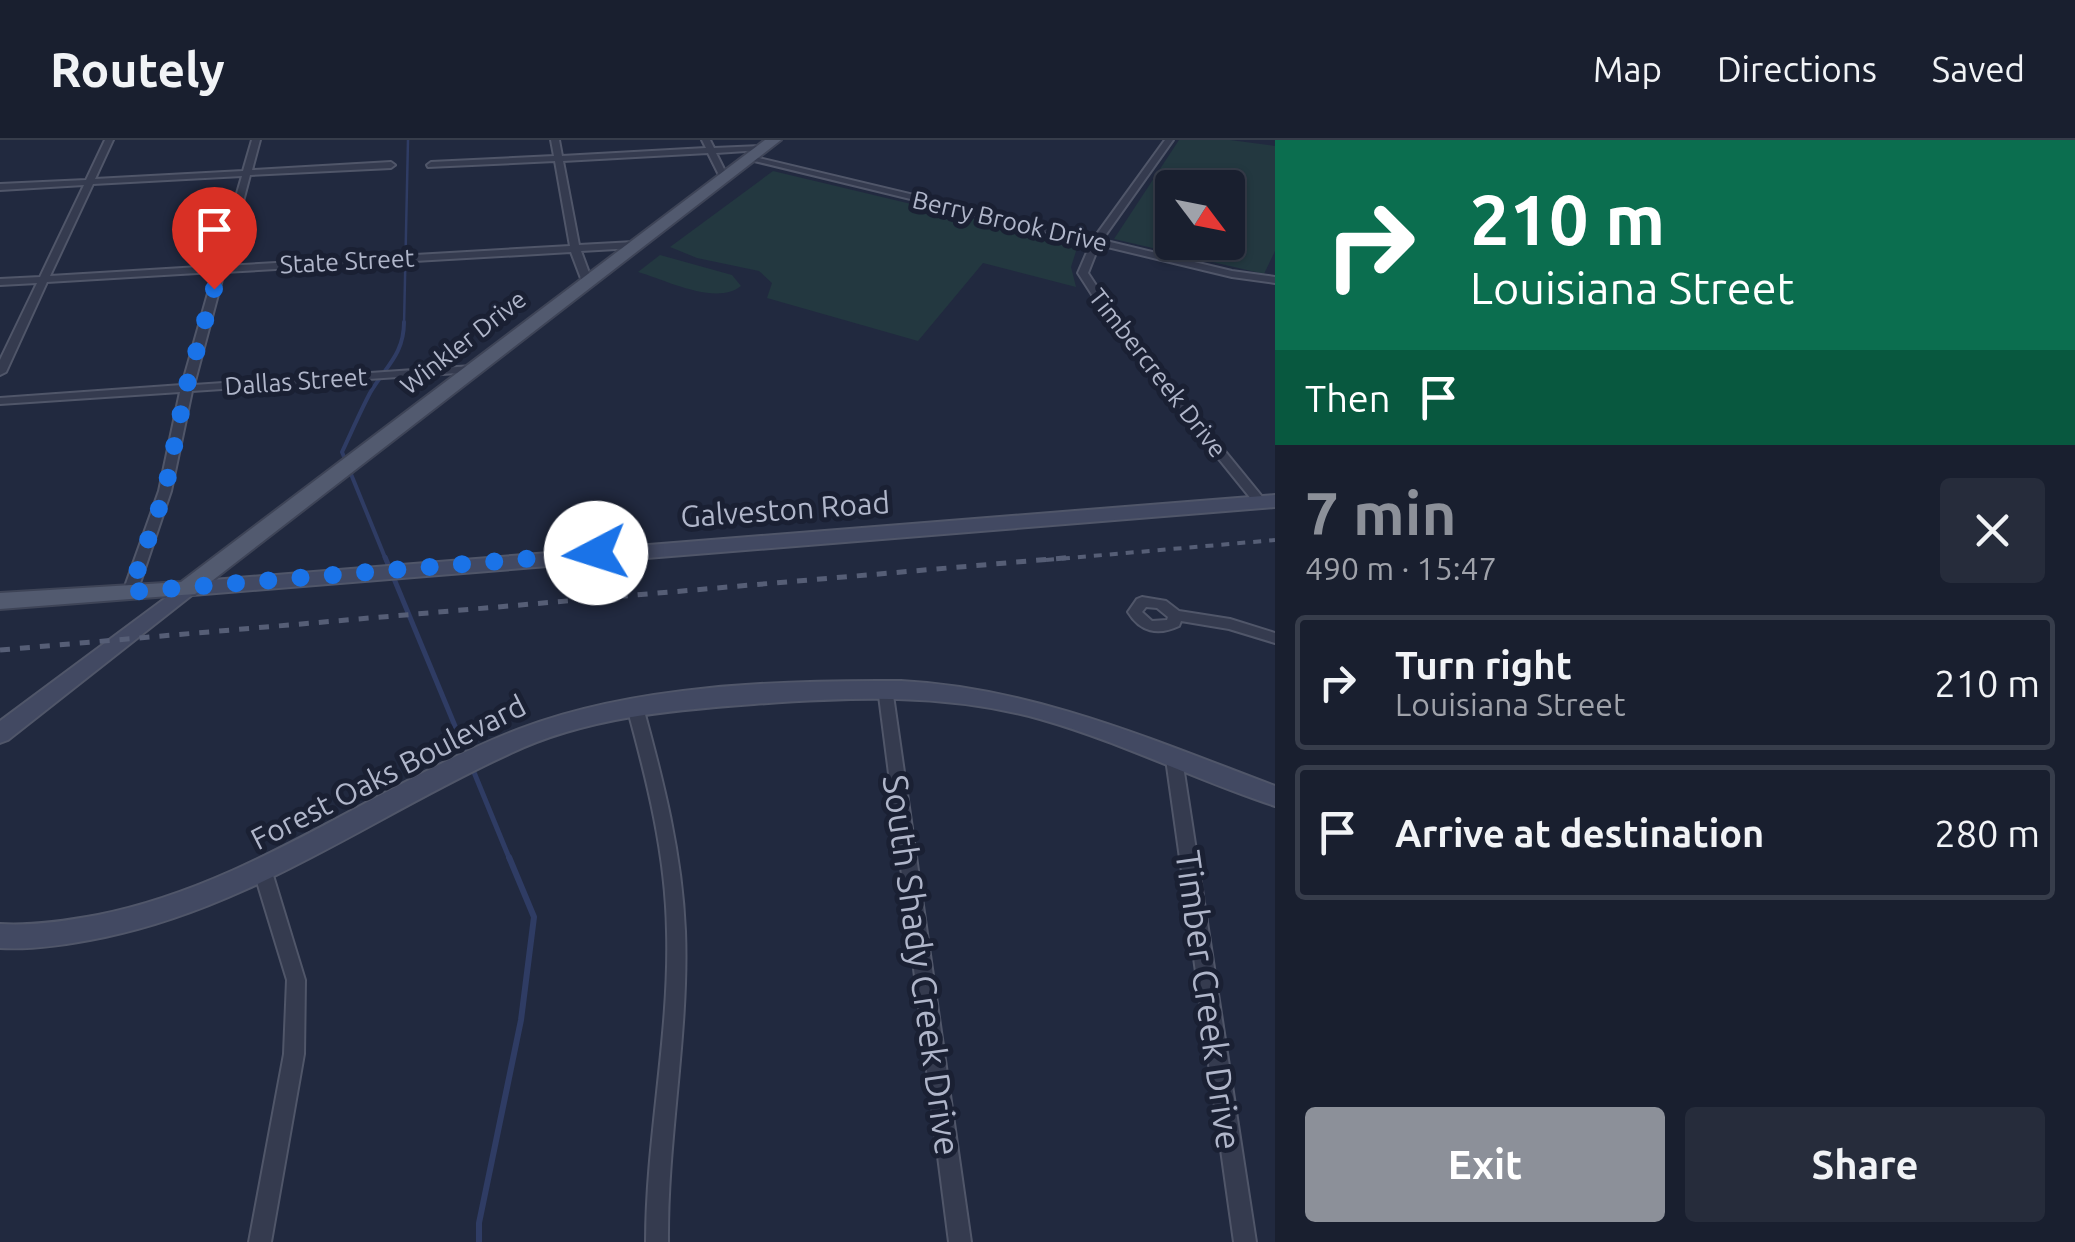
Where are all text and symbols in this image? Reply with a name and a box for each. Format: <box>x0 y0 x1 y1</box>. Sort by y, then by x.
text: Routely <box>50 42 225 96</box>
text: Map <box>1593 49 1662 89</box>
text: Directions <box>1717 49 1877 89</box>
text: Saved <box>1932 49 2025 89</box>
north arrow <box>1155 170 1245 260</box>
map controls <box>1155 170 1245 260</box>
icon: right <box>1305 180 1435 310</box>
text: 210 m <box>1470 180 1665 258</box>
street label: Berry Brook Drive <box>910 185 1110 257</box>
pin <box>172 187 257 290</box>
icon: arrive <box>187 202 242 257</box>
street label: State Street <box>279 243 415 279</box>
text: Louisiana Street <box>1470 262 1794 313</box>
street label: Timbercreek Drive <box>1084 283 1232 463</box>
street label: Winkler Drive <box>395 284 531 400</box>
street label: Dallas Street <box>224 362 368 400</box>
icon: arrive <box>1411 370 1466 425</box>
text: Then <box>1305 377 1391 419</box>
button: close <box>1940 478 2045 583</box>
text: 7 min <box>1305 479 1457 546</box>
street label: Galveston Road <box>679 485 891 533</box>
position arrow <box>544 501 648 605</box>
text: 490 m · 15:47 <box>1305 550 1497 586</box>
text: Turn right <box>1395 644 1572 686</box>
icon: right <box>1310 655 1365 710</box>
text: 210 m <box>1934 662 2040 704</box>
text: Louisiana Street <box>1395 686 1626 722</box>
street label: Forest Oaks Boulevard <box>245 688 531 856</box>
street label: South Shady Creek Drive <box>875 772 969 1158</box>
icon: arrive <box>1310 805 1365 860</box>
text: Arrive at destination <box>1395 812 1764 854</box>
text: 280 m <box>1934 812 2040 854</box>
street label: Timber Creek Drive <box>1168 848 1250 1152</box>
button: Exit <box>1305 1107 1665 1222</box>
button: Share <box>1685 1107 2045 1222</box>

